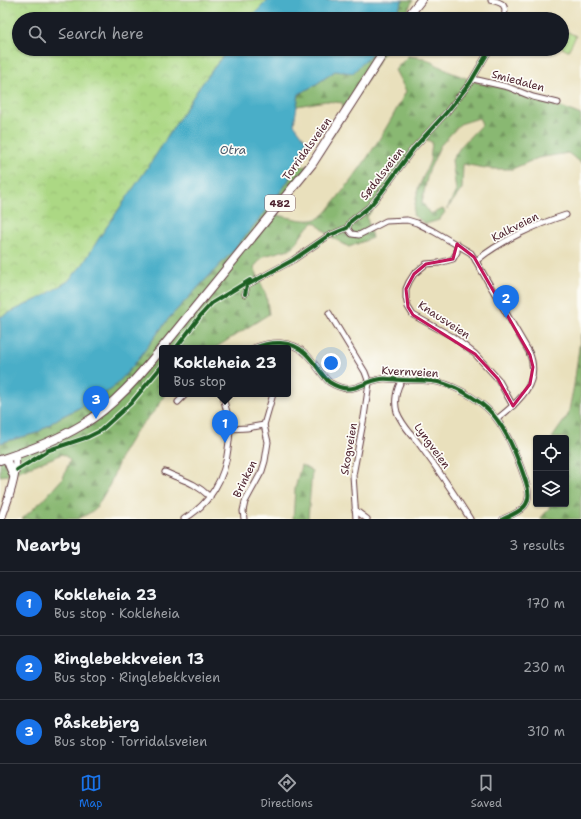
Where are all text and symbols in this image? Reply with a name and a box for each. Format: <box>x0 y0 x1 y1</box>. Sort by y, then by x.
search box <box>12 12 569 56</box>
icon: search <box>26 23 48 45</box>
text: Search here <box>58 24 144 44</box>
street label: Smiedalen <box>490 67 546 95</box>
street label: Torridalsveien <box>279 114 335 184</box>
water label: Otra <box>220 142 246 158</box>
street label: Sødalsveien <box>357 144 407 203</box>
road number: 482 <box>265 195 295 211</box>
street label: Kalkveien <box>489 209 541 245</box>
pin: 2 <box>493 285 519 318</box>
street label: Knausveien <box>415 298 473 343</box>
popup <box>159 345 291 397</box>
text: Kokleheia 23 <box>174 353 276 373</box>
your location <box>321 353 341 373</box>
street label: Kvernveien <box>381 363 439 381</box>
text: Bus stop <box>174 373 226 390</box>
pin: 3 <box>83 386 109 419</box>
pin: 1 <box>212 410 238 443</box>
street label: Lyngveien <box>410 420 454 472</box>
street label: Skogveien <box>337 422 361 476</box>
map controls <box>533 435 569 507</box>
button: locate <box>533 435 569 471</box>
street label: Brinken <box>230 458 261 500</box>
button: layers <box>533 471 569 507</box>
text: Nearby <box>16 534 81 556</box>
text: 3 results <box>509 537 565 554</box>
text: Kokleheia 23 <box>54 585 157 605</box>
text: 1 <box>26 595 32 612</box>
text: 170 m <box>527 595 565 612</box>
text: Bus stop · Kokleheia <box>54 605 180 622</box>
text: Ringlebekkveien 13 <box>54 649 204 669</box>
text: 2 <box>24 659 34 676</box>
text: 230 m <box>523 659 565 676</box>
text: Bus stop · Ringlebekkveien <box>54 669 220 686</box>
text: Påskebjerg <box>54 713 139 733</box>
text: 3 <box>24 723 34 740</box>
text: 310 m <box>527 723 565 740</box>
text: Bus stop · Torridalsveien <box>54 733 207 750</box>
tab: Map <box>79 772 103 811</box>
tab: Directions <box>260 772 313 811</box>
tab: Saved <box>471 772 502 811</box>

